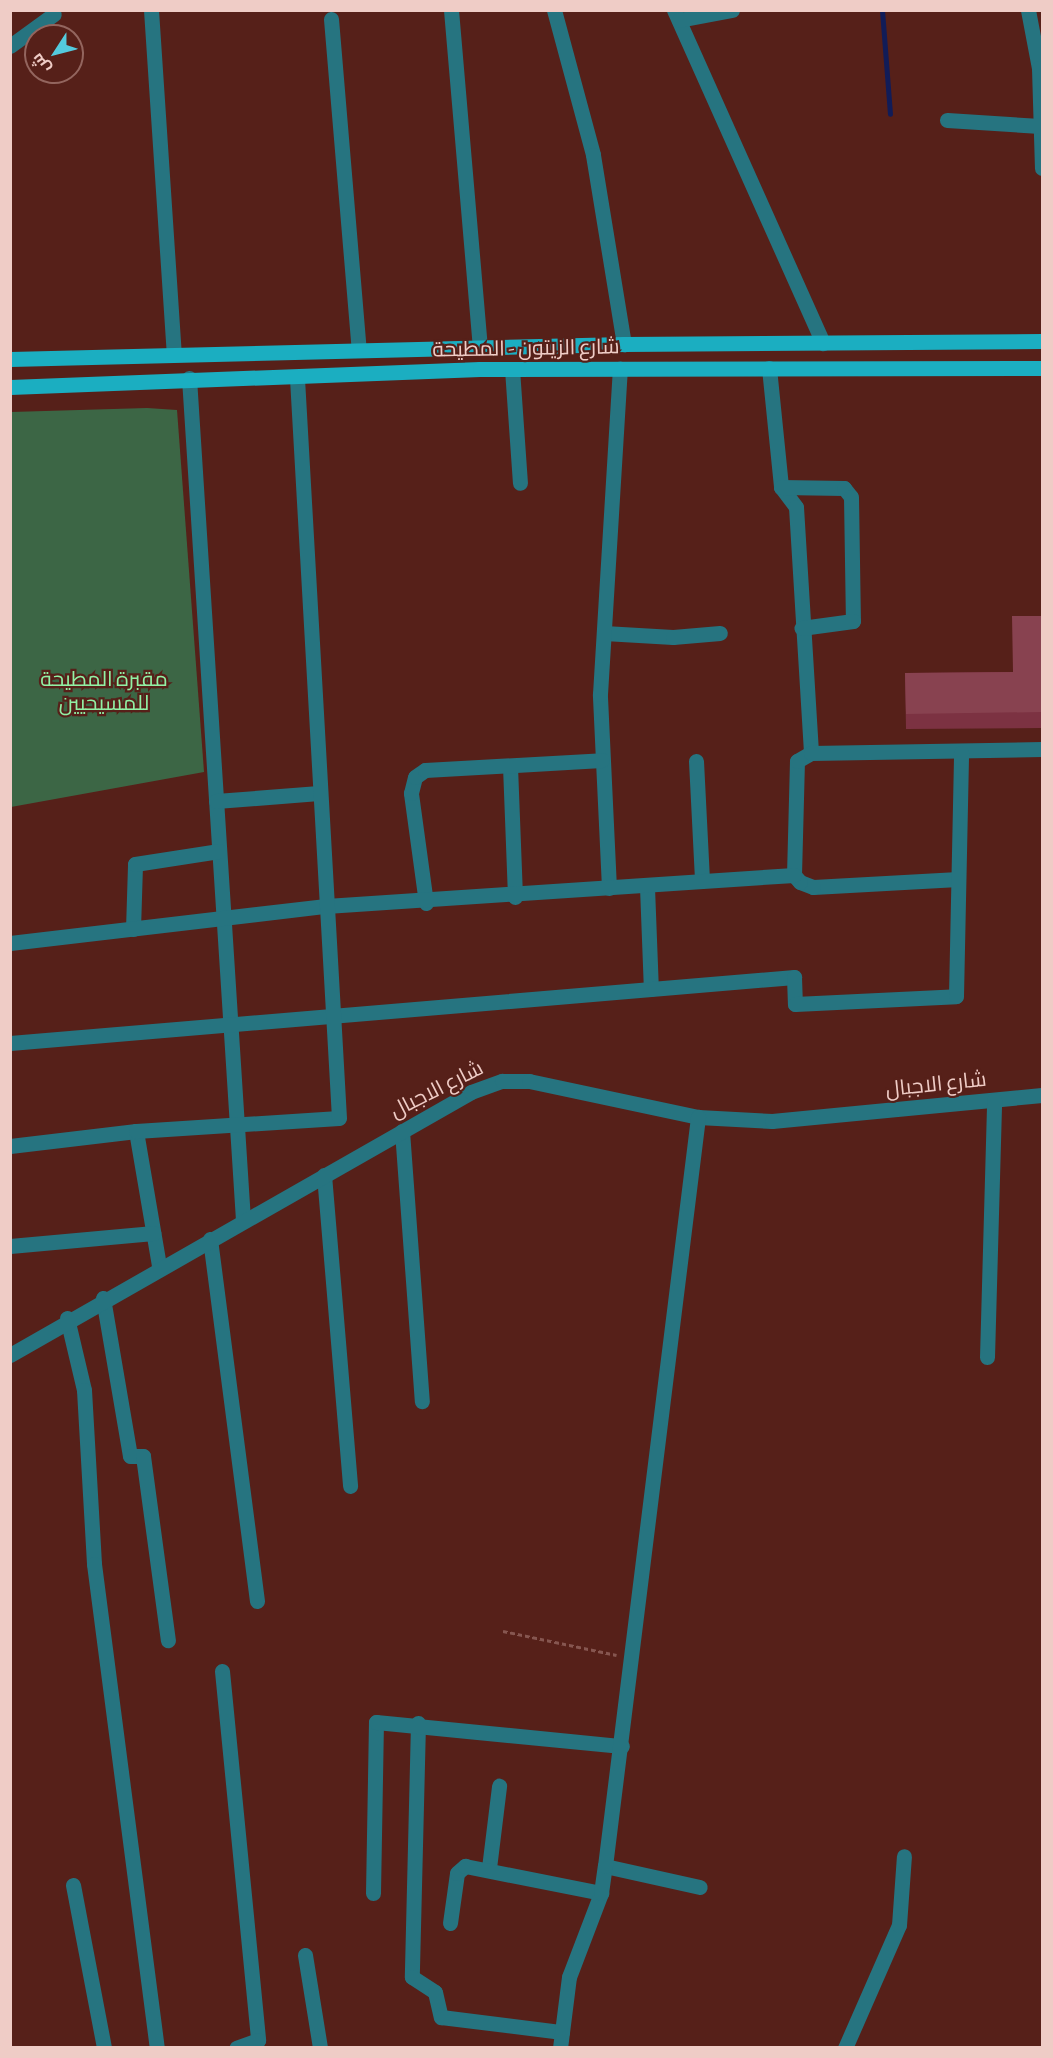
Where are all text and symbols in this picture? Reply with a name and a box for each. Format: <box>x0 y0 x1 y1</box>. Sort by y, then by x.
north arrow <box>24 24 84 84</box>
text: ش <box>29 50 54 76</box>
street label: شارع الزيتون - المطيحة <box>432 335 620 363</box>
park label: مقبرة المطيحة للمسيحيين <box>40 667 168 717</box>
street label: شارع الاجبال <box>386 1056 488 1124</box>
street label: شارع الاجبال <box>884 1067 988 1103</box>

